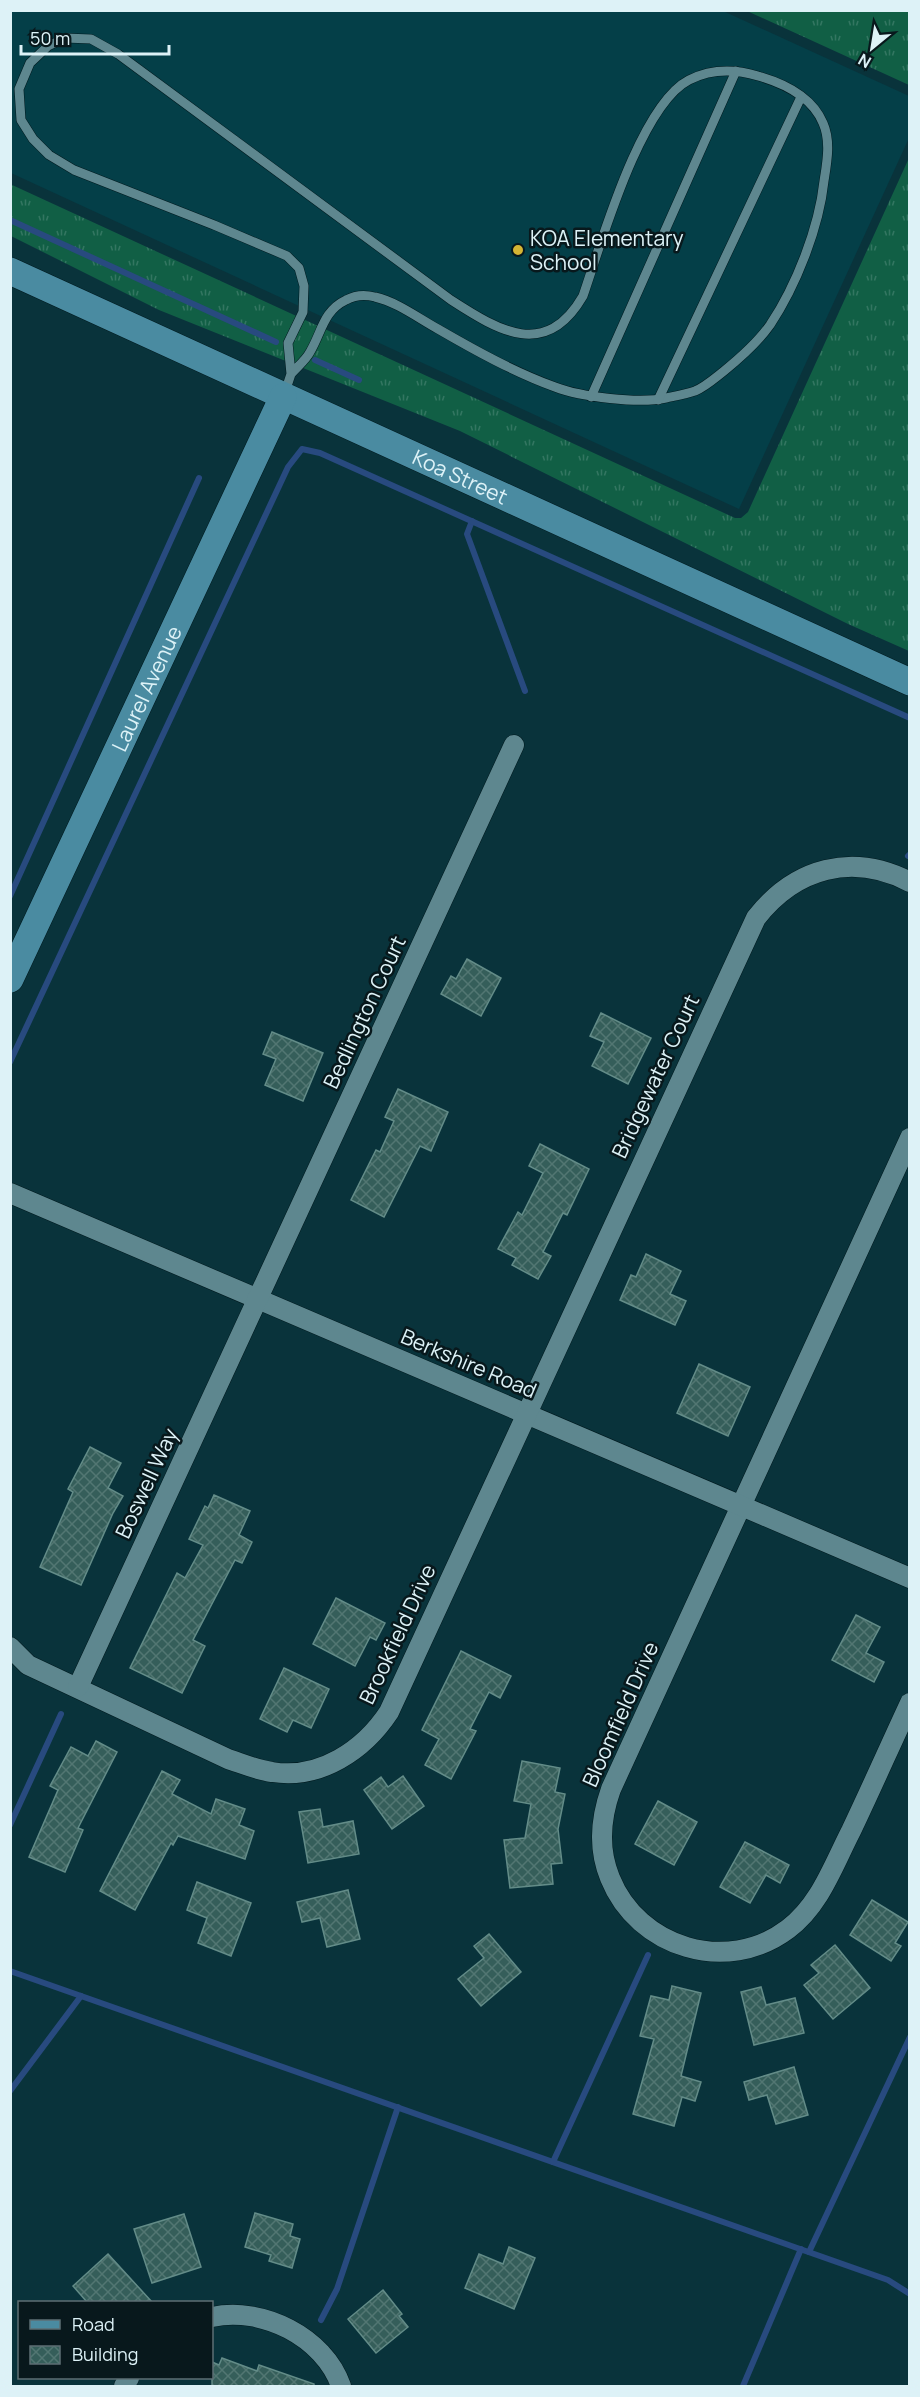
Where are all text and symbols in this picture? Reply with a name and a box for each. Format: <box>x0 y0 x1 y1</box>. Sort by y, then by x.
scale bar <box>21 18 170 56</box>
north arrow <box>842 18 902 78</box>
text: 50 m <box>30 26 70 50</box>
text: N <box>854 49 875 73</box>
place label: KOA Elementary School <box>530 224 684 276</box>
marker: KOA Elementary School <box>511 243 525 257</box>
street label: Koa Street <box>408 443 512 510</box>
street label: Laurel Avenue <box>105 621 188 756</box>
street label: Bedlington Court <box>316 931 412 1093</box>
street label: Bridgewater Court <box>605 990 705 1162</box>
street label: Berkshire Road <box>397 1322 541 1404</box>
street label: Boswell Way <box>108 1423 184 1543</box>
street label: Brookfield Drive <box>352 1560 442 1708</box>
street label: Bloomfield Drive <box>575 1637 665 1791</box>
legend <box>18 2301 213 2379</box>
text: Road <box>72 2312 115 2336</box>
text: Building <box>72 2342 138 2366</box>

